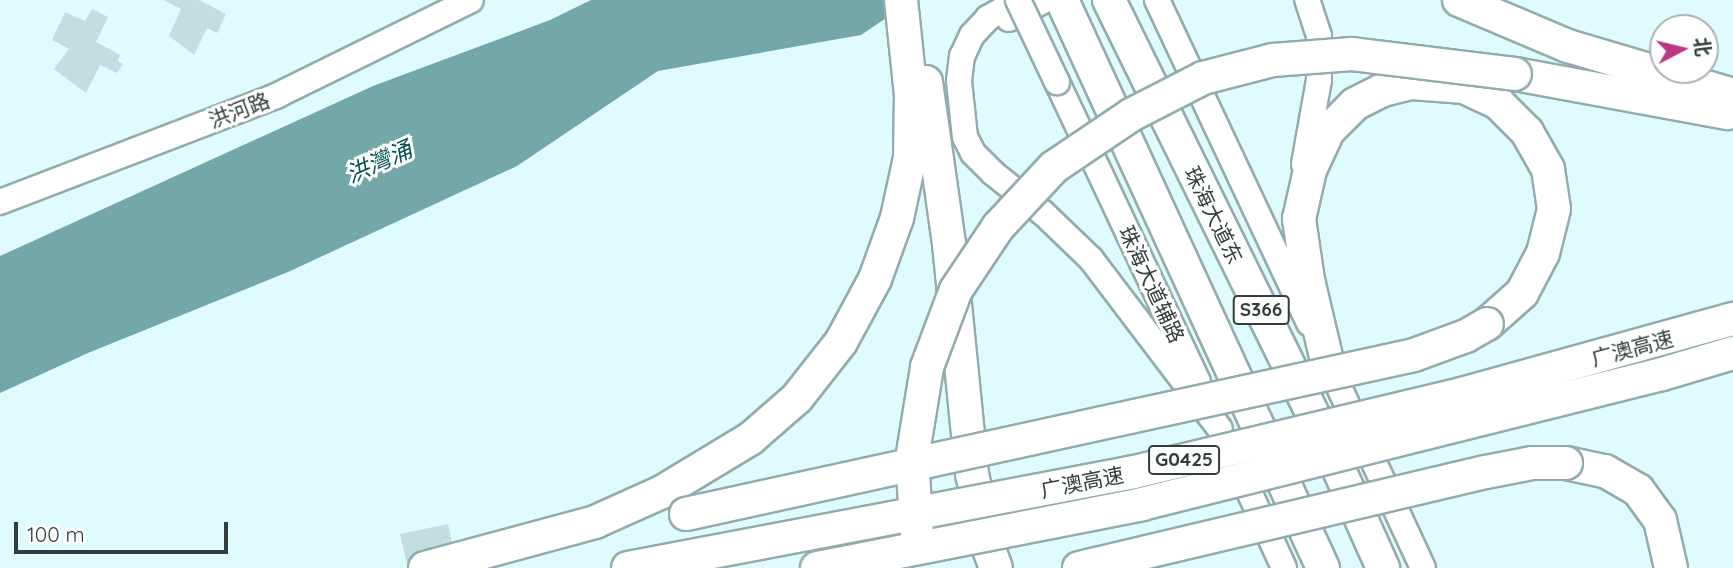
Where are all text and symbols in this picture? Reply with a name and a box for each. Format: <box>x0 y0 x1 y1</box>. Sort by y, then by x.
north arrow <box>1649 14 1719 84</box>
text: 北 <box>1690 36 1716 58</box>
street label: 洪河路 <box>205 87 273 133</box>
water label: 洪灣涌 <box>342 135 416 189</box>
street label: 珠海大道东 <box>1180 162 1248 268</box>
street label: 珠海大道辅路 <box>1114 222 1190 346</box>
road number: S366 <box>1231 294 1291 326</box>
street label: 广澳高速 <box>1588 325 1676 371</box>
road number: G0425 <box>1147 444 1221 475</box>
street label: 广澳高速 <box>1038 462 1126 502</box>
scale bar <box>18 508 231 552</box>
text: 100 m <box>27 521 85 547</box>

